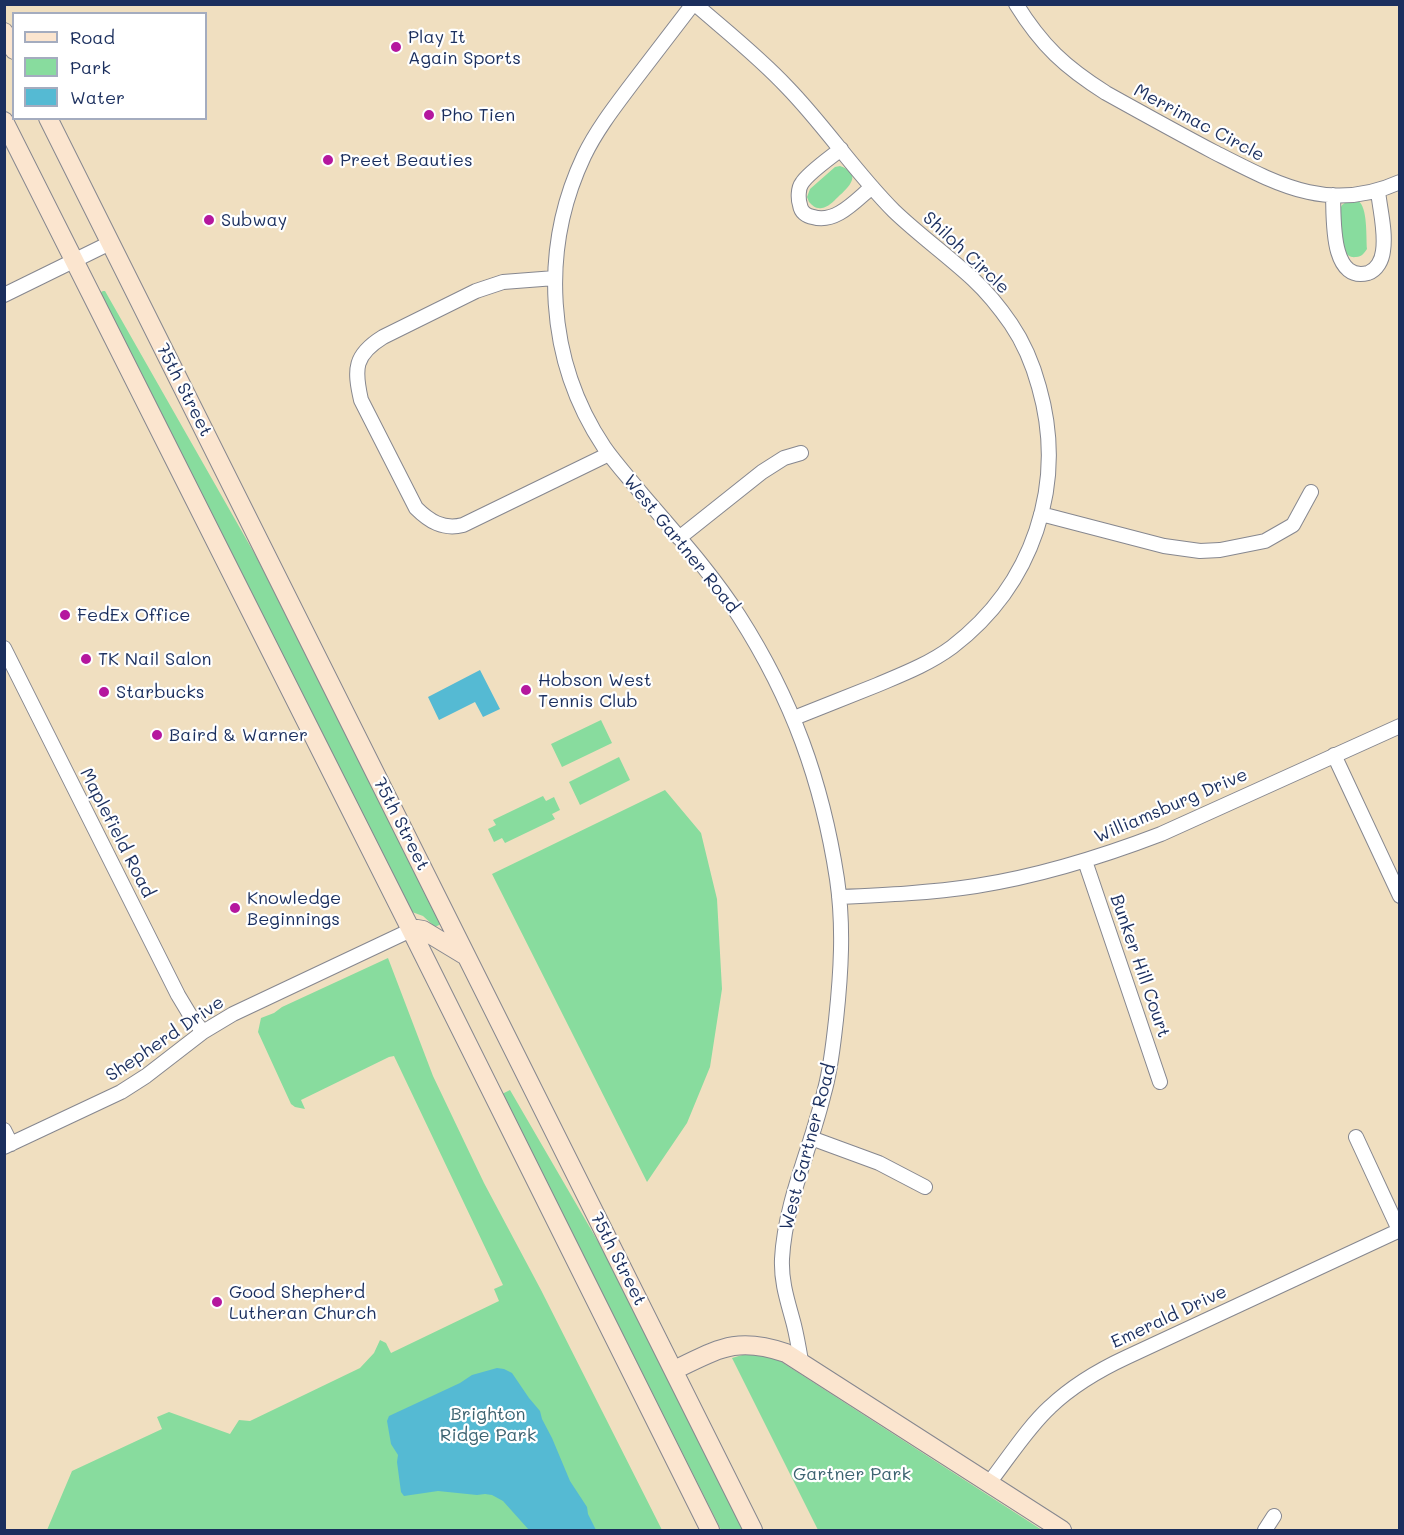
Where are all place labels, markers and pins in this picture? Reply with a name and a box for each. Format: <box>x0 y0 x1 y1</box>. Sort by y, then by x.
place label: Play It Again Sports <box>408 26 521 68</box>
marker: Play It Again Sports <box>389 40 403 54</box>
place label: Pho Tien <box>441 104 515 126</box>
marker: Pho Tien <box>422 108 436 122</box>
place label: Preet Beauties <box>340 149 473 171</box>
marker: Preet Beauties <box>321 153 335 167</box>
place label: Subway <box>221 209 287 231</box>
marker: Subway <box>202 213 216 227</box>
place label: FedEx Office <box>77 604 190 626</box>
marker: FedEx Office <box>58 608 72 622</box>
place label: TK Nail Salon <box>98 648 212 670</box>
marker: TK Nail Salon <box>79 652 93 666</box>
place label: Hobson West Tennis Club <box>538 669 652 712</box>
place label: Starbucks <box>116 681 205 703</box>
marker: Hobson West Tennis Club <box>519 683 533 697</box>
marker: Starbucks <box>97 685 111 699</box>
place label: Baird & Warner <box>169 724 308 746</box>
marker: Baird & Warner <box>150 728 164 742</box>
place label: Knowledge Beginnings <box>247 887 341 930</box>
marker: Knowledge Beginnings <box>228 901 242 915</box>
place label: Good Shepherd Lutheran Church <box>229 1281 376 1324</box>
marker: Good Shepherd Lutheran Church <box>210 1295 224 1309</box>

